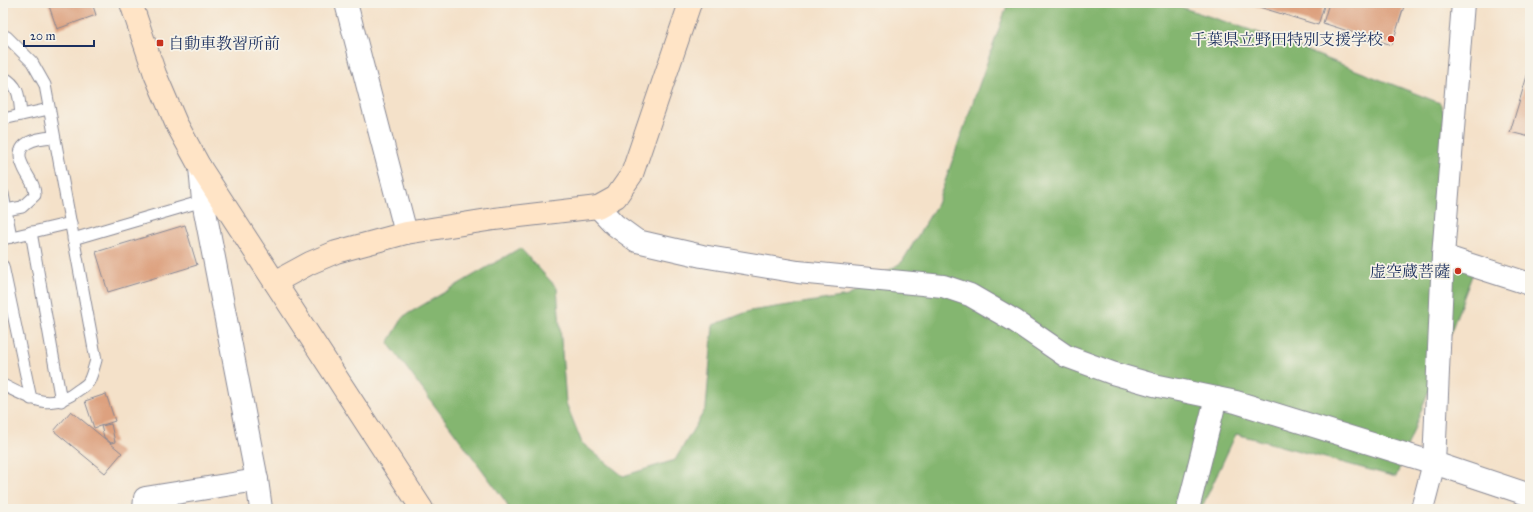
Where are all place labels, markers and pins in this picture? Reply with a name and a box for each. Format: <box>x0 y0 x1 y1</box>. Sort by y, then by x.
place label: 千葉県立野田特別支援学校 <box>1191 30 1383 49</box>
place label: 自動車教習所前 <box>168 34 280 53</box>
marker: 千葉県立野田特別支援学校 <box>1386 34 1396 44</box>
marker: 自動車教習所前 <box>155 38 165 48</box>
place label: 虚空蔵菩薩 <box>1370 262 1450 281</box>
marker: 虚空蔵菩薩 <box>1453 266 1463 276</box>

